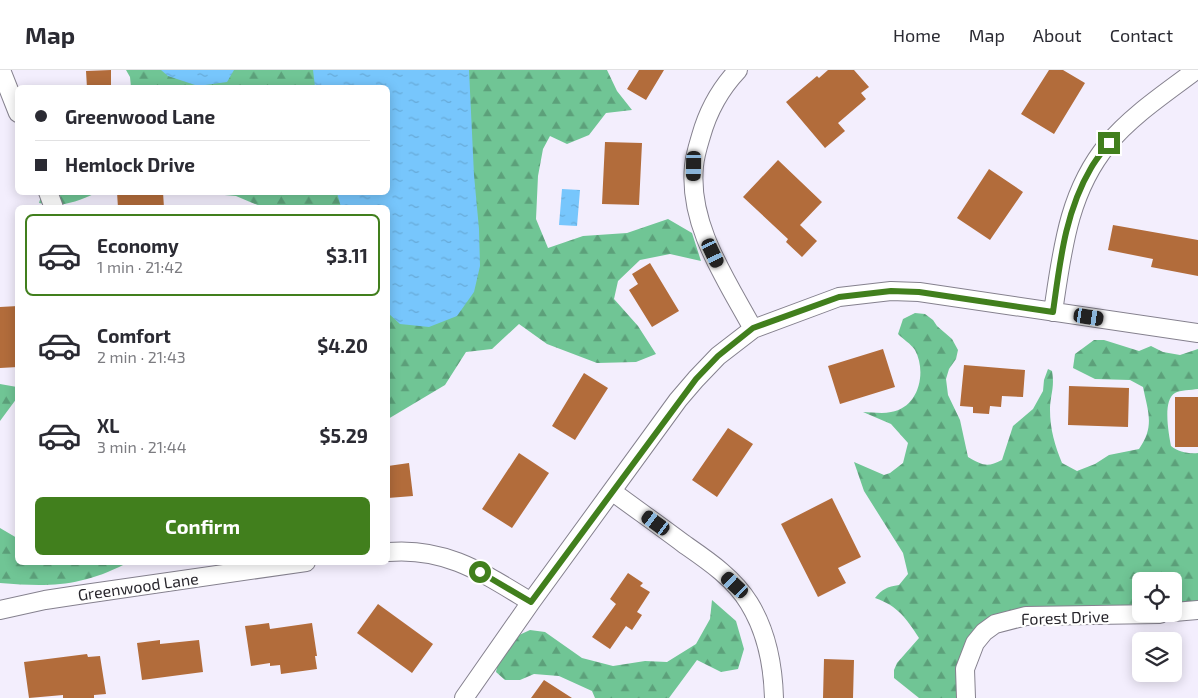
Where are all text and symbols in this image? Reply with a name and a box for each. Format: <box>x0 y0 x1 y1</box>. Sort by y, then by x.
text: Map <box>25 20 75 49</box>
text: Home <box>893 24 941 46</box>
text: Map <box>969 24 1005 46</box>
text: About <box>1033 24 1082 46</box>
text: Contact <box>1110 24 1173 46</box>
text: Greenwood Lane <box>65 105 215 128</box>
route end <box>1098 132 1120 154</box>
car <box>686 151 701 181</box>
text: Hemlock Drive <box>65 153 195 176</box>
icon: car <box>37 233 82 278</box>
text: Economy <box>97 234 179 257</box>
car <box>699 236 726 270</box>
text: $3.11 <box>326 244 368 267</box>
text: 1 min · 21:42 <box>97 257 183 276</box>
car <box>1073 307 1104 327</box>
icon: car <box>37 323 82 368</box>
text: Comfort <box>97 324 171 347</box>
text: $4.20 <box>317 334 368 357</box>
text: 2 min · 21:43 <box>97 347 186 366</box>
icon: car <box>37 413 82 458</box>
text: XL <box>97 414 119 437</box>
text: $5.29 <box>320 424 368 447</box>
text: 3 min · 21:44 <box>97 437 186 456</box>
button: Confirm <box>35 497 370 555</box>
car <box>639 508 672 538</box>
route start <box>469 561 491 583</box>
street label: Greenwood Lane <box>76 568 200 604</box>
car <box>718 569 751 601</box>
map controls <box>1132 572 1182 682</box>
button: locate <box>1132 572 1182 622</box>
street label: Forest Drive <box>1021 606 1109 628</box>
button: layers <box>1132 632 1182 682</box>

